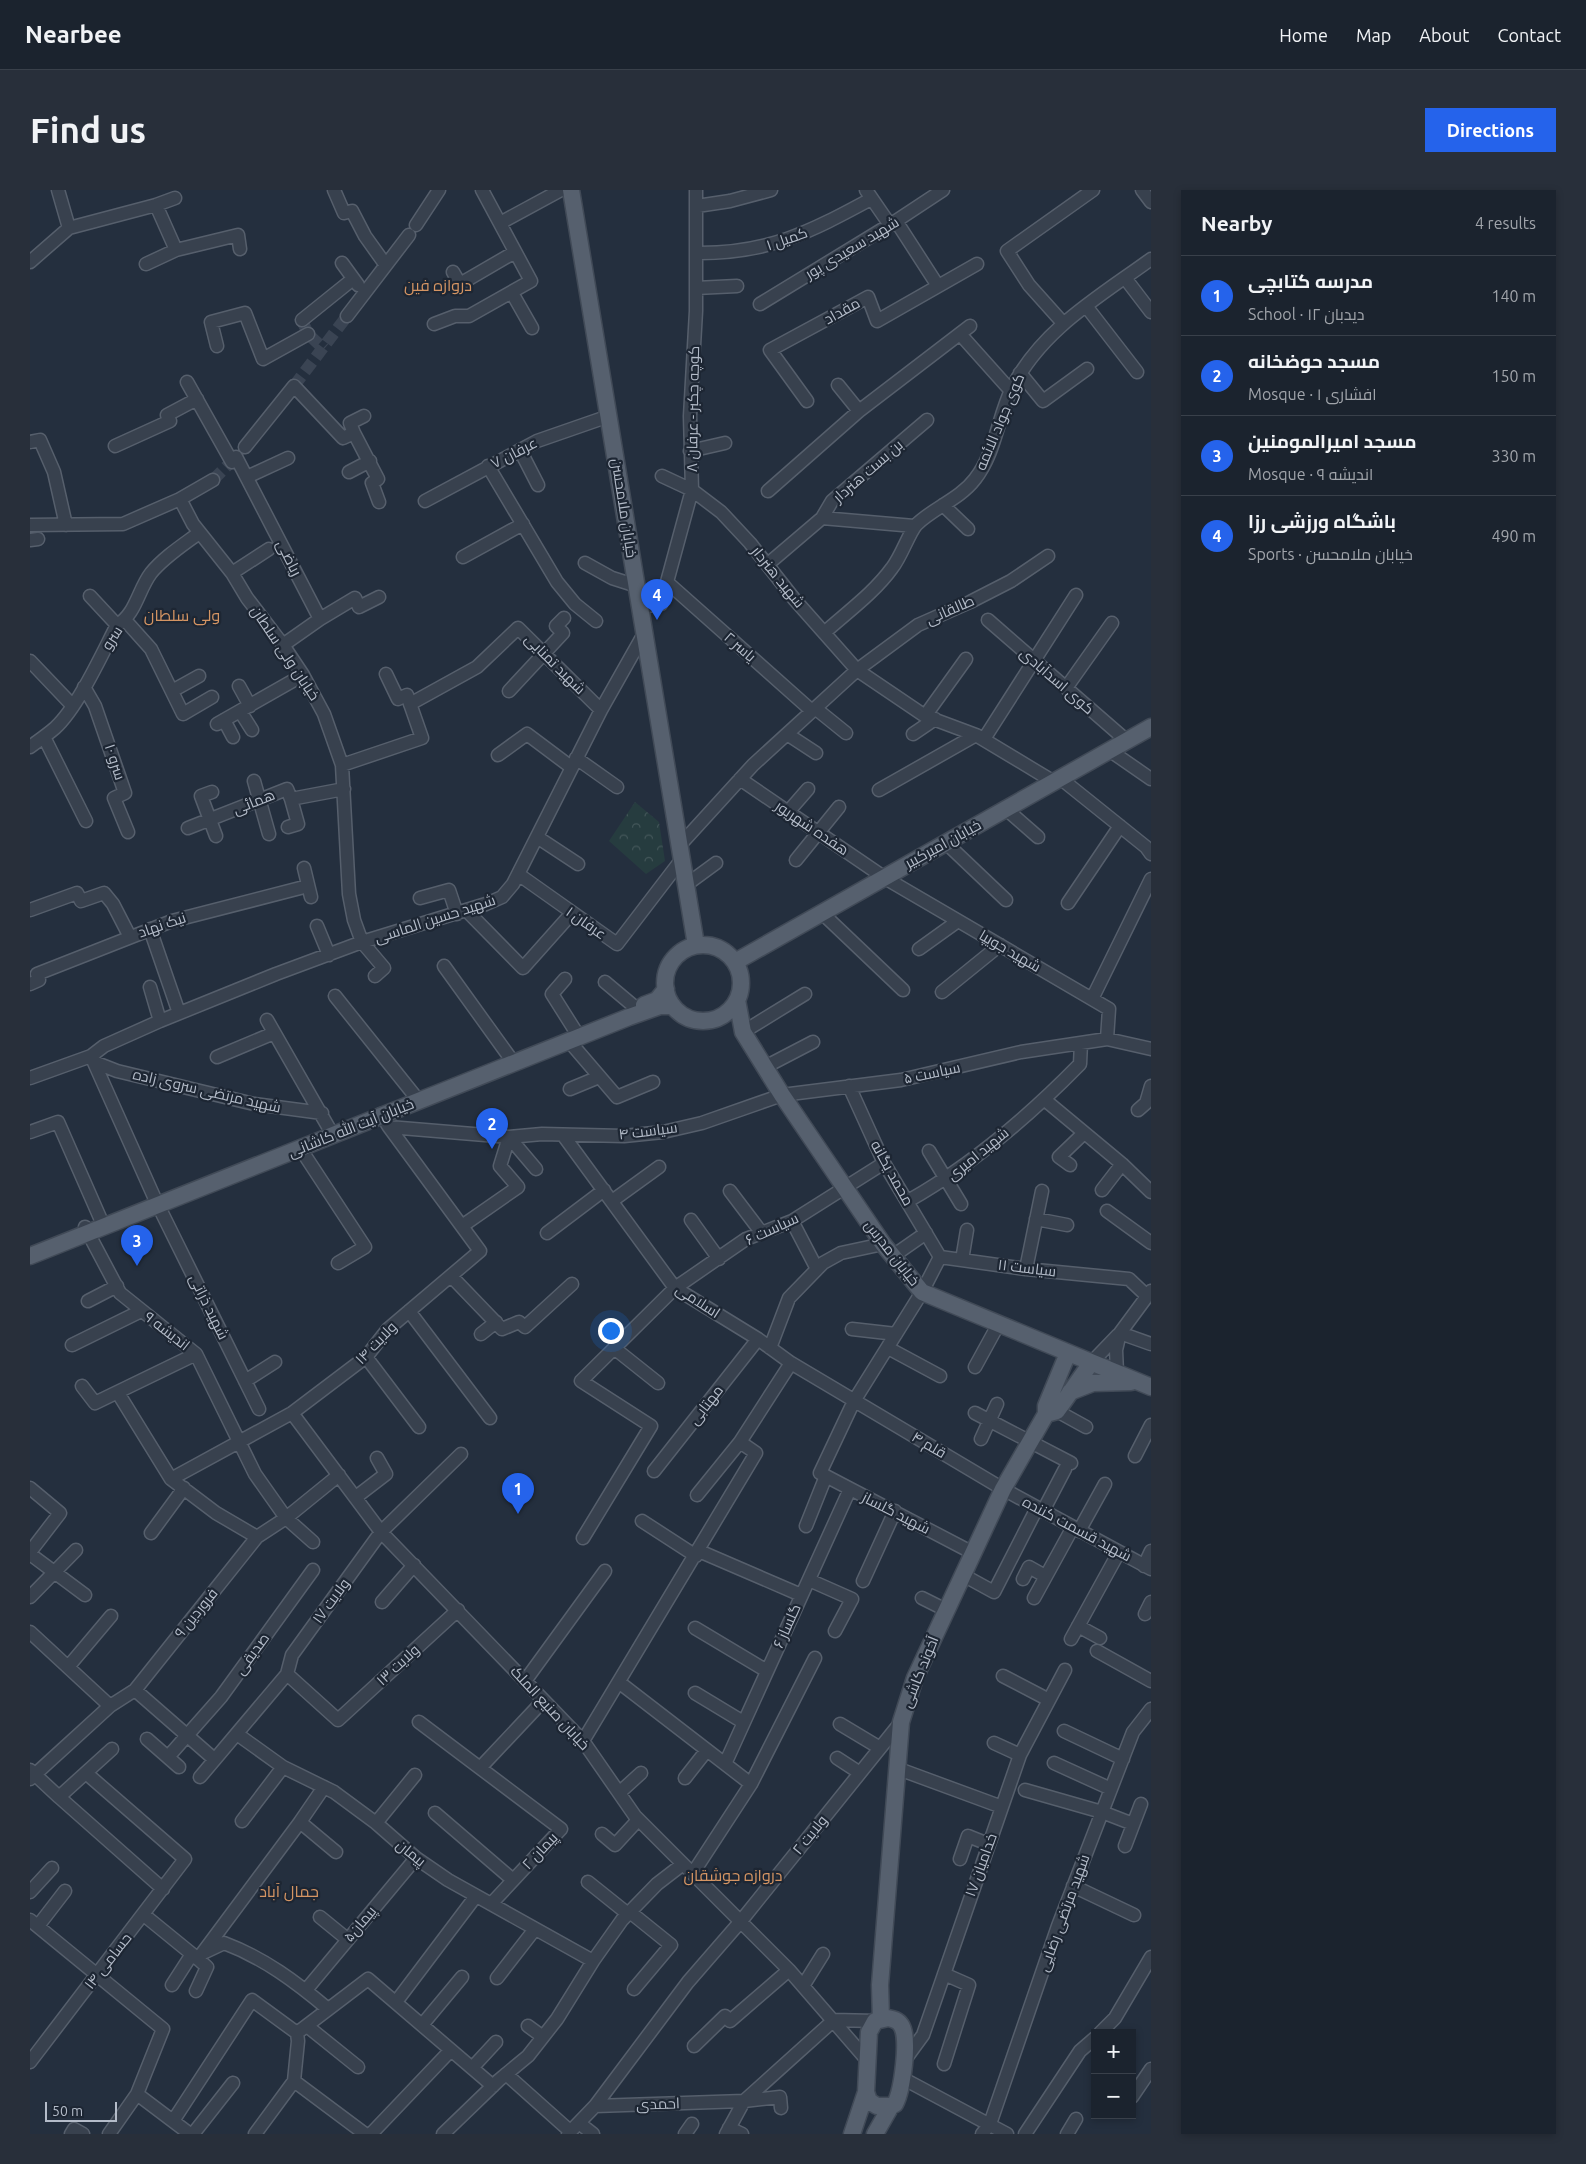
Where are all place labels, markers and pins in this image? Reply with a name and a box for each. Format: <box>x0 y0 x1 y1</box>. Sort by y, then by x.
pin: 4 <box>641 579 673 620</box>
pin: 2 <box>476 1108 508 1149</box>
pin: 3 <box>121 1225 153 1266</box>
pin: 1 <box>502 1473 534 1514</box>

